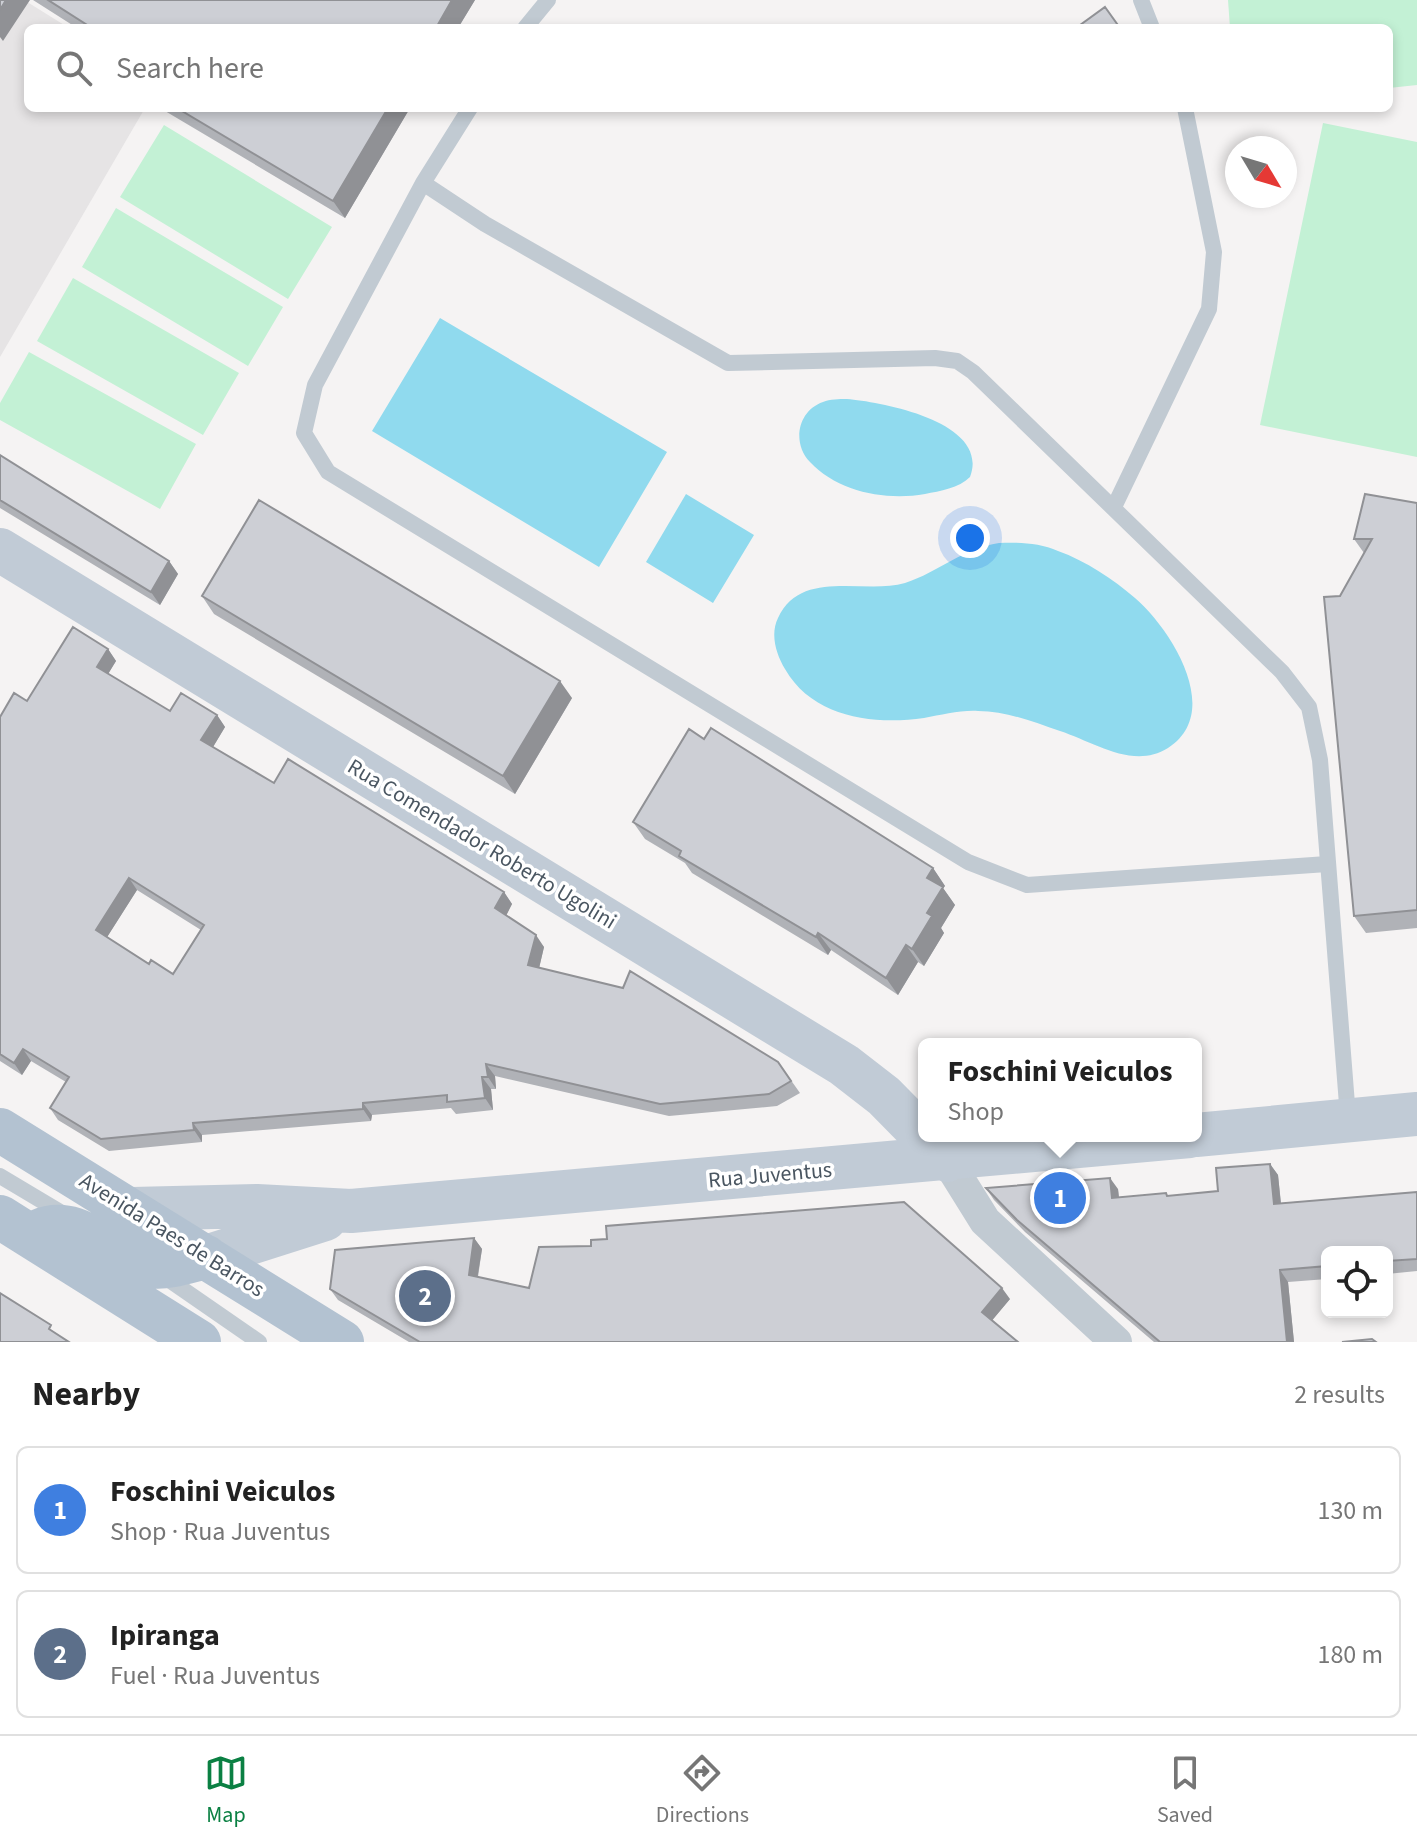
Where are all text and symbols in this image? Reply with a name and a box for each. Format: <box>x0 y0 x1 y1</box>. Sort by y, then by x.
search box <box>24 24 1393 112</box>
icon: search <box>52 46 96 90</box>
text: Search here <box>116 47 264 90</box>
north arrow <box>1225 136 1297 208</box>
your location <box>950 518 990 558</box>
street label: Rua Comendador Roberto Ugolini <box>341 751 623 937</box>
popup <box>918 1038 1202 1142</box>
text: Foschini Veiculos <box>947 1050 1173 1093</box>
text: Shop <box>947 1093 1004 1130</box>
street label: Rua Juventus <box>707 1154 833 1196</box>
street label: Avenida Paes de Barros <box>73 1165 271 1305</box>
pin: 1 <box>1034 1168 1086 1228</box>
map controls <box>1321 1246 1393 1318</box>
button: locate <box>1321 1246 1393 1318</box>
pin: 2 <box>399 1266 451 1326</box>
text: Nearby <box>32 1370 140 1419</box>
text: 2 results <box>1294 1376 1385 1413</box>
text: Foschini Veiculos <box>110 1470 335 1513</box>
text: 1 <box>53 1492 67 1529</box>
text: 130 m <box>1317 1492 1383 1529</box>
text: Shop · Rua Juventus <box>110 1513 330 1550</box>
text: Ipiranga <box>110 1614 220 1657</box>
text: 2 <box>53 1636 67 1673</box>
text: 180 m <box>1317 1636 1383 1673</box>
text: Fuel · Rua Juventus <box>110 1657 320 1694</box>
tab: Map <box>204 1751 248 1831</box>
tab: Directions <box>656 1751 749 1831</box>
tab: Saved <box>1157 1751 1213 1831</box>

